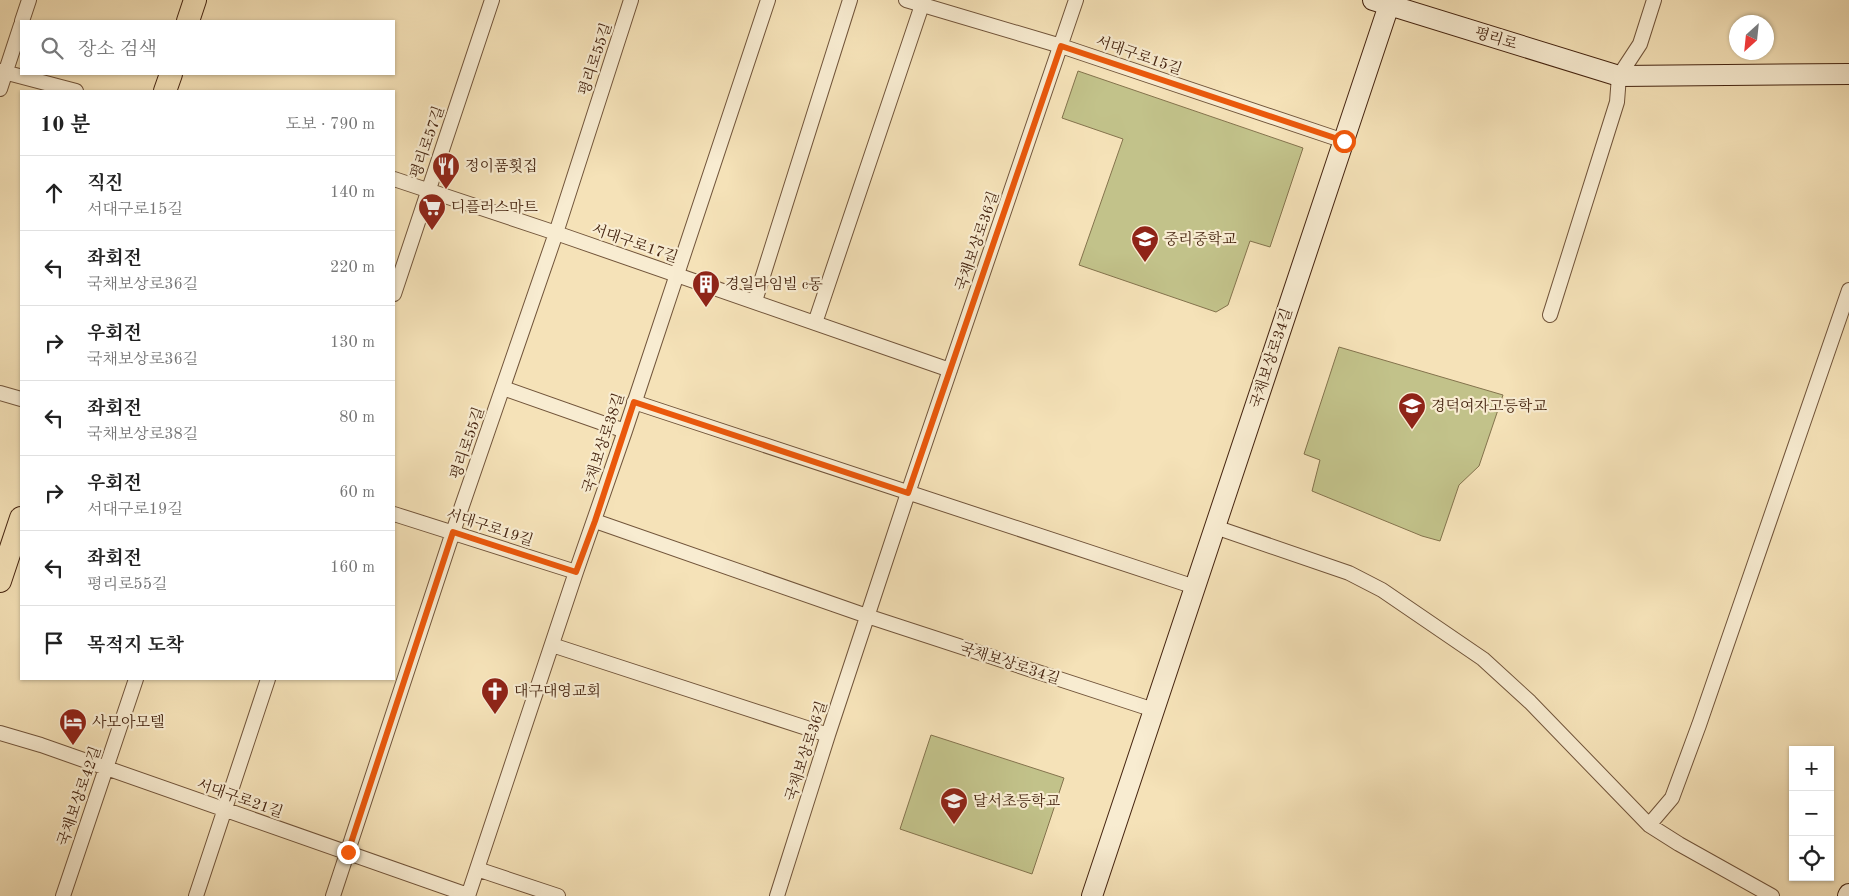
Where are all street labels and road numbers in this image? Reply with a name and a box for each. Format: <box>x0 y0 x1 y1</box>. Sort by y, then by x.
street label: 평리로55길 <box>576 21 615 98</box>
street label: 평리로 <box>1473 24 1520 53</box>
street label: 서대구로15길 <box>1094 33 1184 78</box>
street label: 평리로57길 <box>407 104 448 181</box>
street label: 국채보상로36길 <box>952 189 1002 293</box>
street label: 서대구로17길 <box>590 221 680 266</box>
street label: 국채보상로34길 <box>1247 306 1296 410</box>
street label: 국채보상로38길 <box>579 391 628 495</box>
street label: 평리로55길 <box>447 405 488 482</box>
street label: 서대구로19길 <box>444 506 535 549</box>
street label: 국채보상로34길 <box>958 639 1062 688</box>
street label: 국채보상로36길 <box>782 699 831 803</box>
street label: 국채보상로42길 <box>54 744 104 848</box>
street label: 서대구로21길 <box>195 776 285 821</box>

